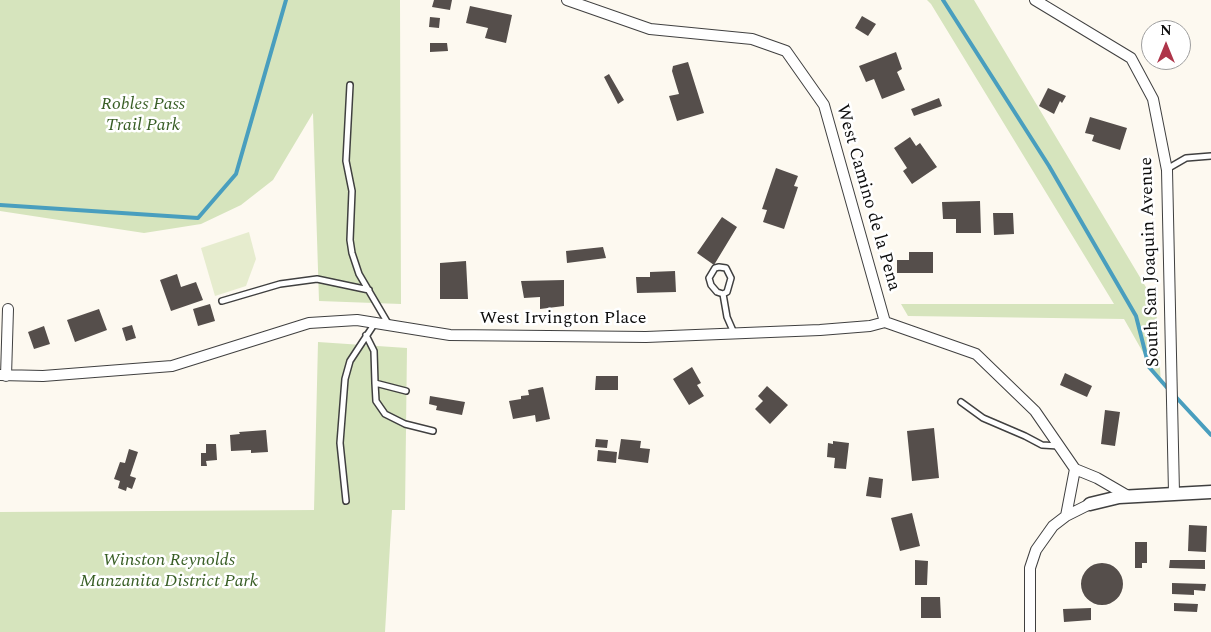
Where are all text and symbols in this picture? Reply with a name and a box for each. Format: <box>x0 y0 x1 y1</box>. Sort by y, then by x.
north arrow <box>1141 20 1191 70</box>
text: N <box>1160 20 1172 41</box>
park label: Robles Pass Trail Park <box>101 94 185 136</box>
street label: West Camino de la Pena <box>830 102 904 294</box>
street label: South San Joaquin Avenue <box>1137 157 1165 367</box>
street label: West Irvington Place <box>479 308 647 330</box>
park label: Winston Reynolds Manzanita District Park <box>80 550 258 592</box>

